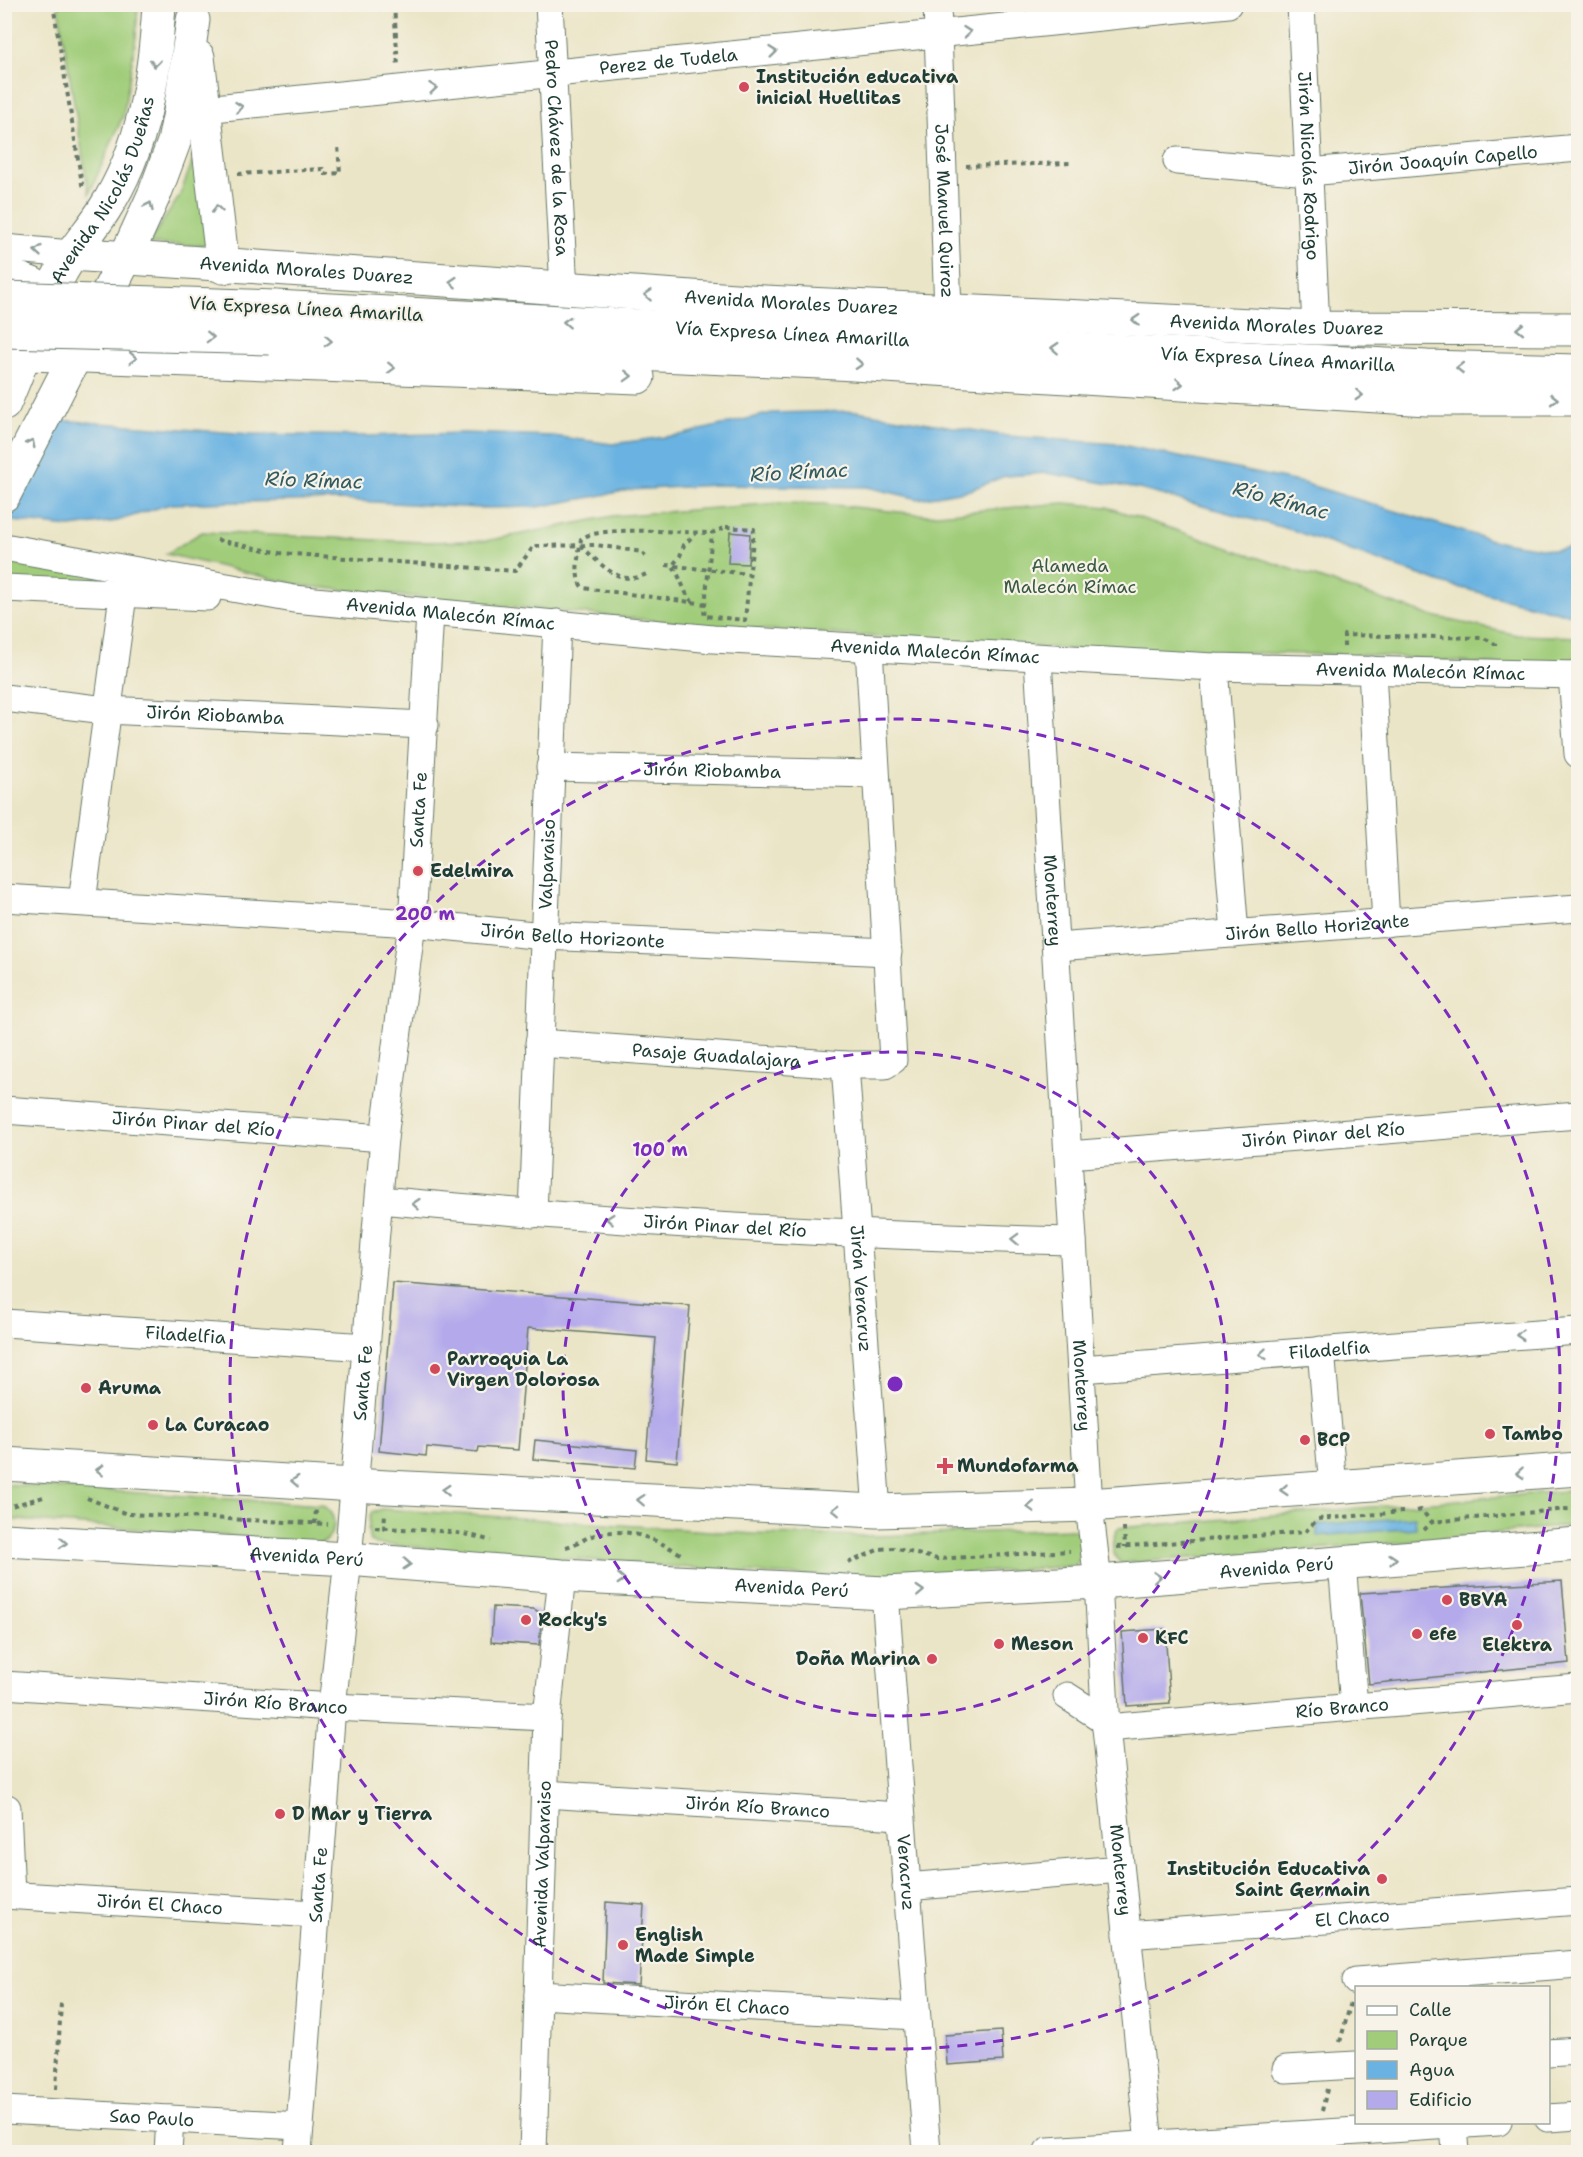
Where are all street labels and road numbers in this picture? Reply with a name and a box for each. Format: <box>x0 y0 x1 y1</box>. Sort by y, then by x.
street label: Pedro Chávez de la Rosa <box>539 39 574 257</box>
street label: Perez de Tudela <box>598 42 739 80</box>
street label: Jirón Nicolás Rodrigo <box>1292 71 1325 261</box>
street label: Avenida Nicolás Dueñas <box>45 94 160 288</box>
street label: José Manuel Quiroz <box>929 123 960 299</box>
street label: Jirón Joaquín Capello <box>1347 140 1539 180</box>
street label: Avenida Morales Duarez <box>199 251 414 290</box>
street label: Avenida Morales Duarez <box>683 285 899 320</box>
street label: Vía Expresa Línea Amarilla <box>188 291 424 327</box>
street label: Avenida Morales Duarez <box>1169 309 1384 340</box>
street label: Vía Expresa Línea Amarilla <box>674 316 910 352</box>
street label: Vía Expresa Línea Amarilla <box>1160 341 1396 377</box>
street label: Avenida Malecón Rímac <box>345 592 556 636</box>
street label: Avenida Malecón Rímac <box>830 634 1041 669</box>
street label: Avenida Malecón Rímac <box>1315 657 1526 686</box>
street label: Jirón Riobamba <box>146 700 285 730</box>
street label: Jirón Riobamba <box>643 757 781 784</box>
street label: Santa Fe <box>404 771 433 848</box>
street label: Valparaiso <box>533 818 561 910</box>
street label: Monterrey <box>1038 854 1067 947</box>
street label: Jirón Bello Horizonte <box>1224 909 1410 946</box>
street label: Jirón Bello Horizonte <box>479 918 666 954</box>
street label: Pasaje Guadalajara <box>631 1038 802 1074</box>
street label: Jirón Pinar del Río <box>111 1106 276 1142</box>
street label: Jirón Pinar del Río <box>1241 1117 1406 1153</box>
street label: Jirón Pinar del Río <box>642 1209 807 1243</box>
street label: Jirón Veracruz <box>844 1224 878 1353</box>
street label: Filadelfia <box>144 1320 227 1350</box>
street label: Filadelfia <box>1288 1335 1371 1365</box>
street label: Monterrey <box>1067 1339 1097 1432</box>
street label: Santa Fe <box>348 1344 378 1422</box>
street label: Avenida Perú <box>249 1542 365 1572</box>
street label: Avenida Perú <box>1218 1551 1335 1584</box>
street label: Avenida Perú <box>734 1573 849 1603</box>
street label: Jirón Río Branco <box>202 1686 348 1720</box>
street label: Río Branco <box>1294 1692 1390 1724</box>
street label: Avenida Valparaiso <box>528 1780 557 1948</box>
street label: Jirón Río Branco <box>685 1791 831 1824</box>
street label: Monterrey <box>1104 1823 1137 1917</box>
street label: Veracruz <box>891 1833 921 1911</box>
street label: Santa Fe <box>304 1846 333 1924</box>
street label: Jirón El Chaco <box>96 1889 223 1920</box>
street label: El Chaco <box>1314 1903 1391 1933</box>
street label: Jirón El Chaco <box>663 1990 790 2021</box>
street label: Sao Paulo <box>109 2104 195 2132</box>

